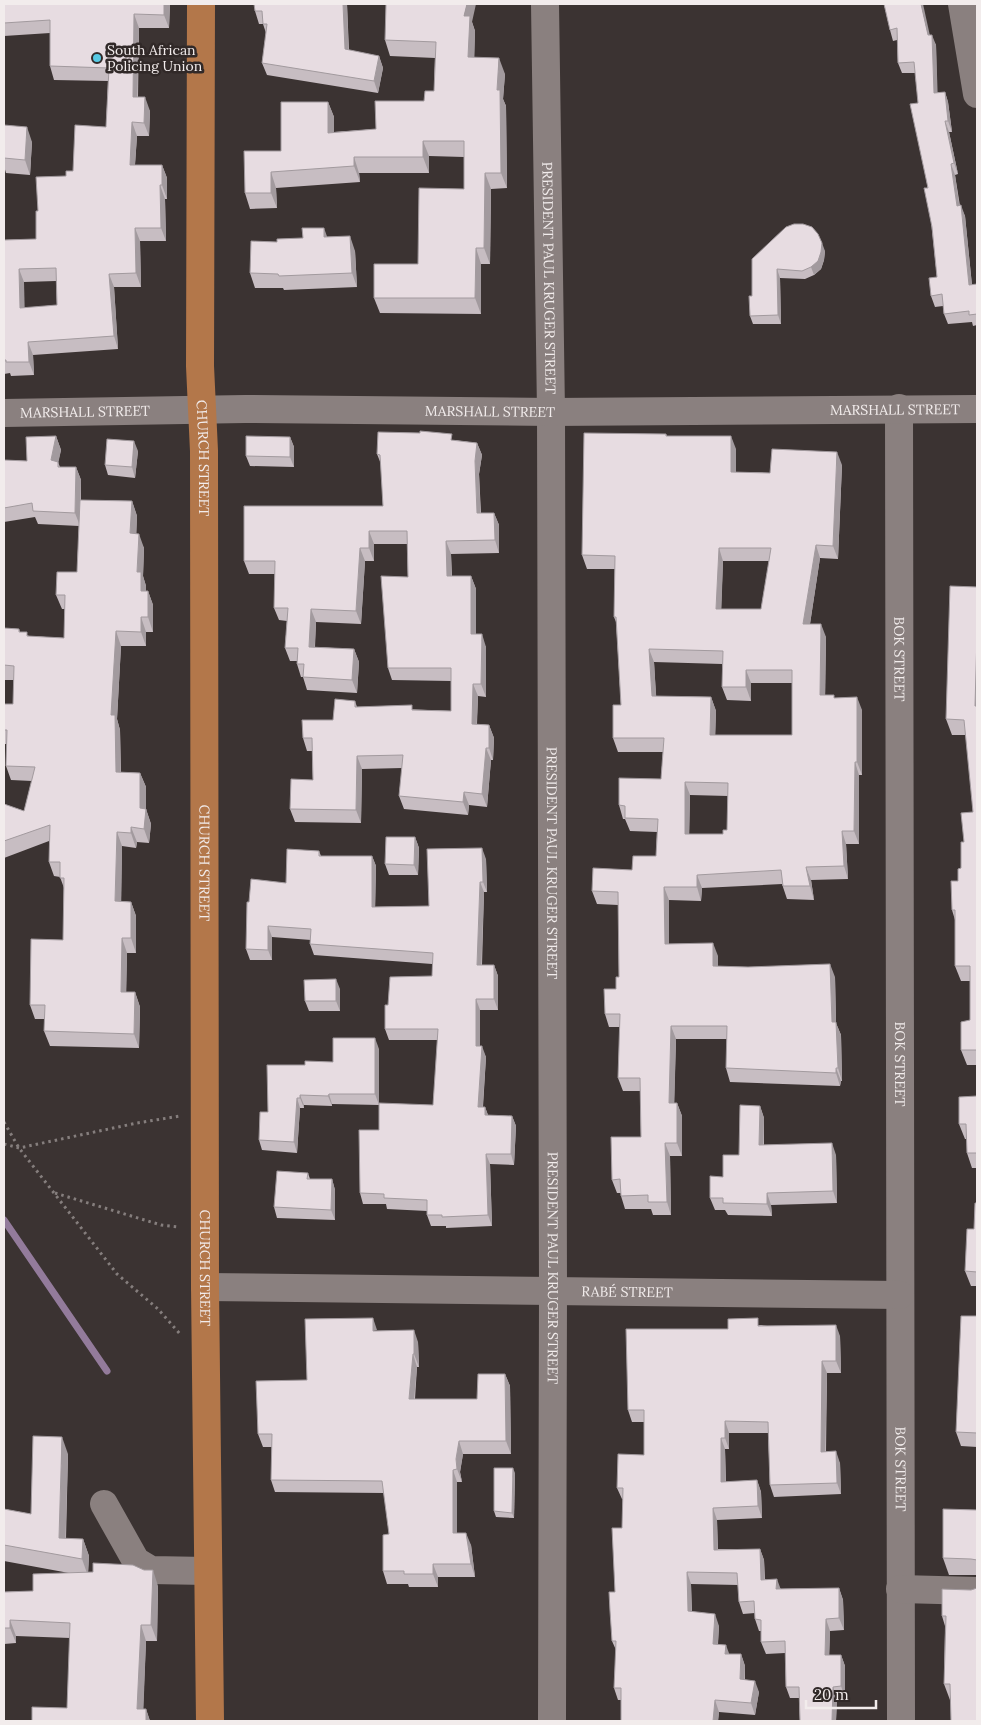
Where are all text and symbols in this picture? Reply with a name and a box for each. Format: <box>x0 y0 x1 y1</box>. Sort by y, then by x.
place label: South African Policing Union <box>107 41 203 75</box>
marker: South African Policing Union <box>91 52 103 64</box>
street label: PRESIDENT PAUL KRUGER STREET <box>538 162 560 394</box>
street label: CHURCH STREET <box>193 399 213 516</box>
street label: MARSHALL STREET <box>830 400 960 419</box>
street label: MARSHALL STREET <box>20 402 150 422</box>
street label: MARSHALL STREET <box>425 402 555 421</box>
street label: BOK STREET <box>890 616 908 702</box>
street label: PRESIDENT PAUL KRUGER STREET <box>543 747 561 979</box>
street label: CHURCH STREET <box>195 805 214 921</box>
street label: BOK STREET <box>891 1021 909 1107</box>
street label: PRESIDENT PAUL KRUGER STREET <box>544 1152 562 1384</box>
street label: CHURCH STREET <box>196 1210 214 1326</box>
street label: RABÉ STREET <box>581 1282 673 1301</box>
street label: BOK STREET <box>892 1426 910 1512</box>
scale bar <box>806 1678 876 1710</box>
text: 20 m <box>814 1685 849 1704</box>

